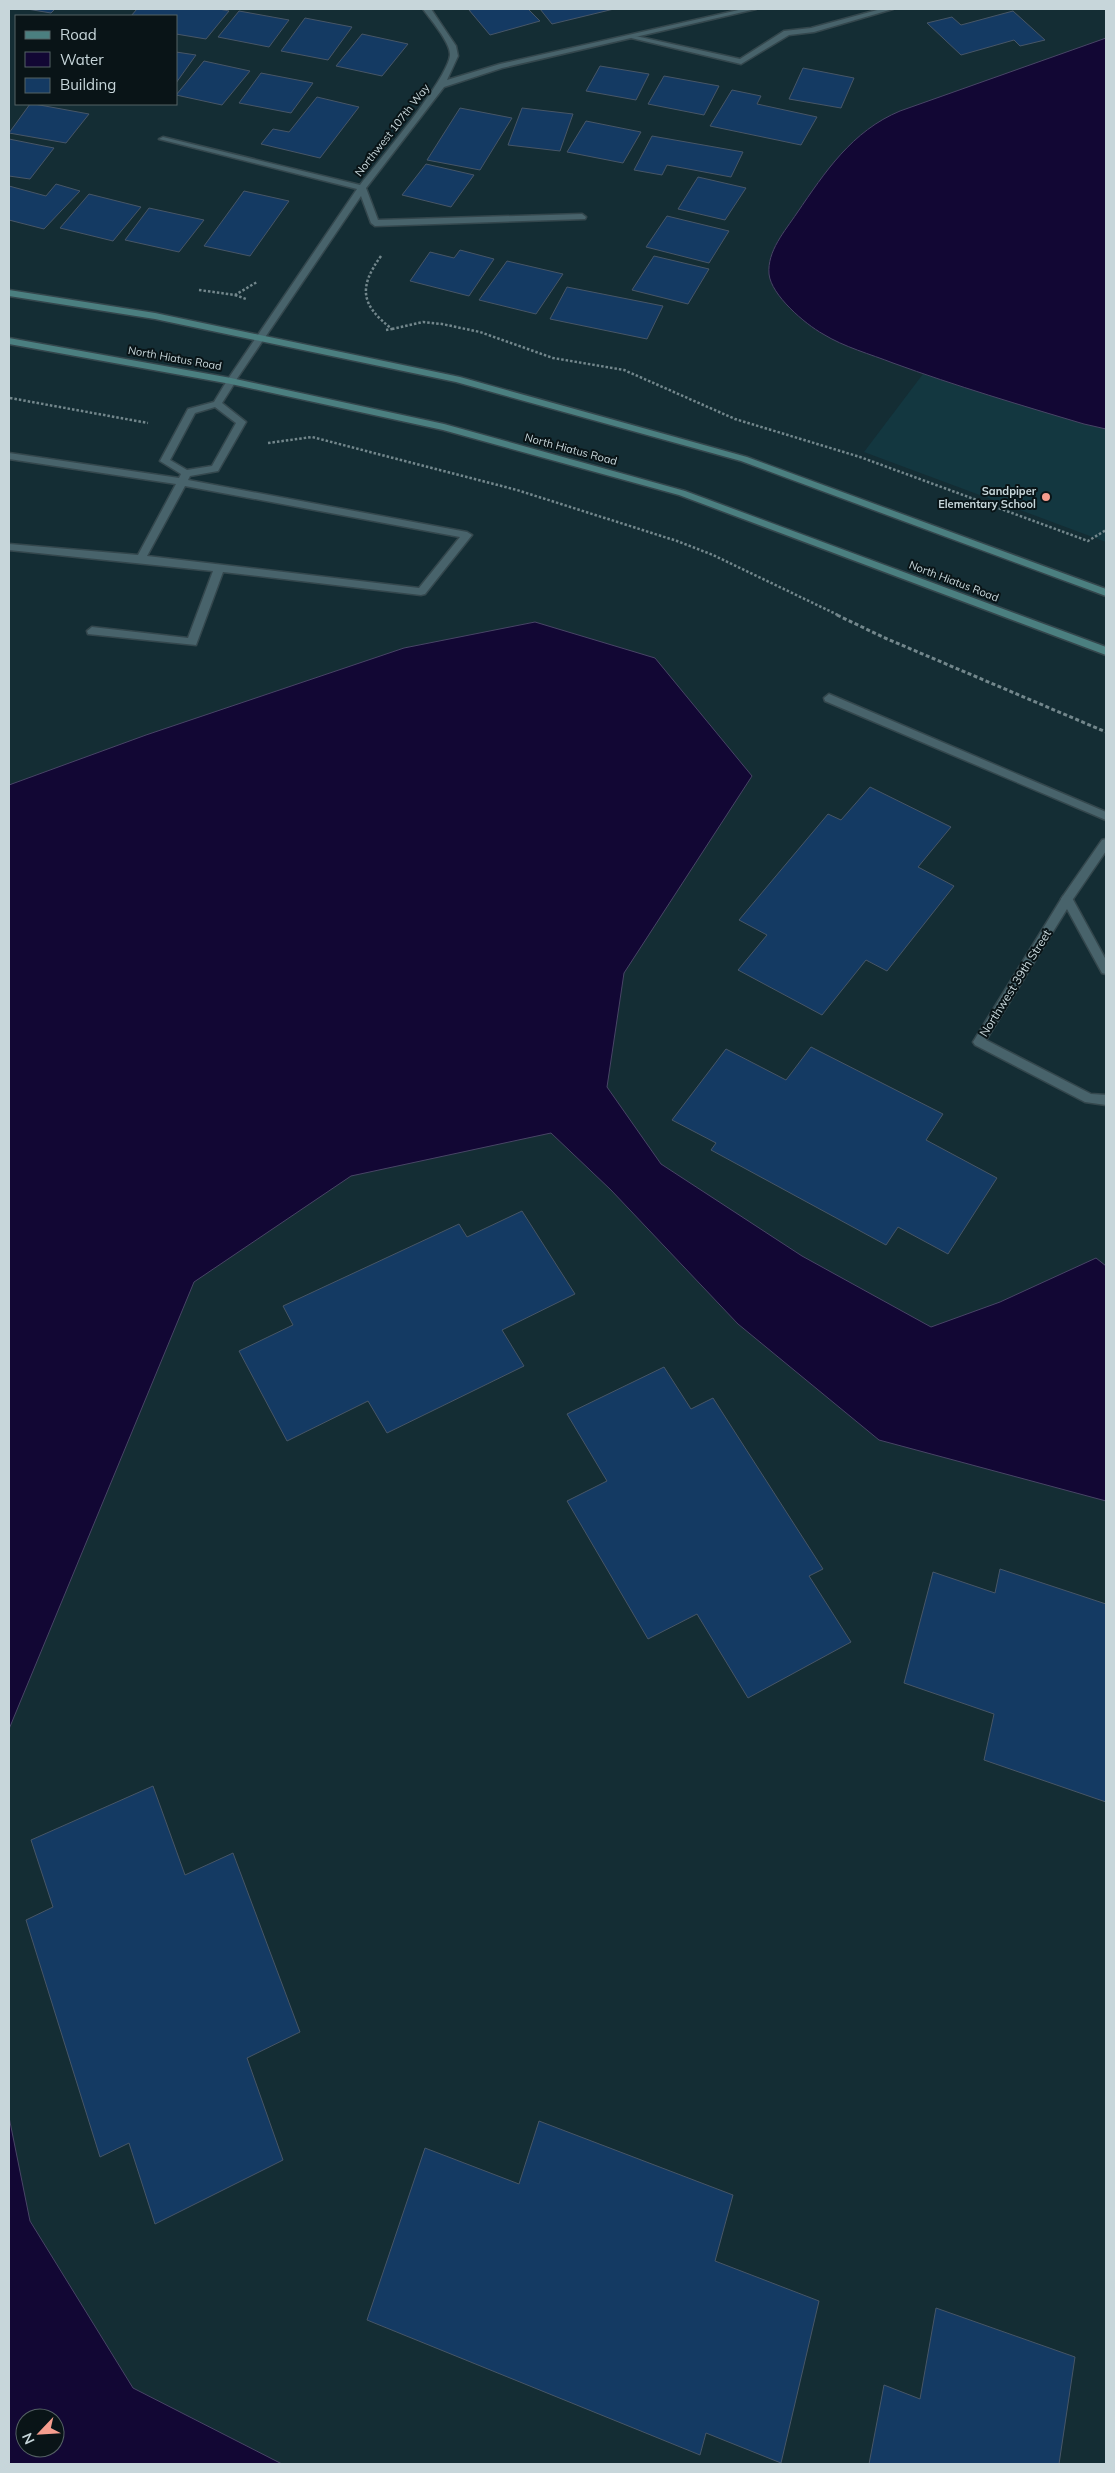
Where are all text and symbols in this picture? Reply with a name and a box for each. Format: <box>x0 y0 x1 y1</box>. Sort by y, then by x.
legend <box>15 15 178 105</box>
text: Road <box>60 25 97 44</box>
text: Water <box>60 50 104 69</box>
text: Building <box>60 75 116 94</box>
street label: Northwest 107th Way <box>352 81 433 179</box>
street label: North Hiatus Road <box>127 343 223 373</box>
street label: North Hiatus Road <box>523 430 619 468</box>
place label: Sandpiper Elementary School <box>938 484 1037 511</box>
marker: Sandpiper Elementary School <box>1040 491 1052 503</box>
street label: North Hiatus Road <box>907 557 1001 605</box>
street label: Northwest 39th Street <box>976 927 1054 1039</box>
north arrow <box>15 2408 65 2458</box>
text: N <box>18 2430 39 2447</box>

